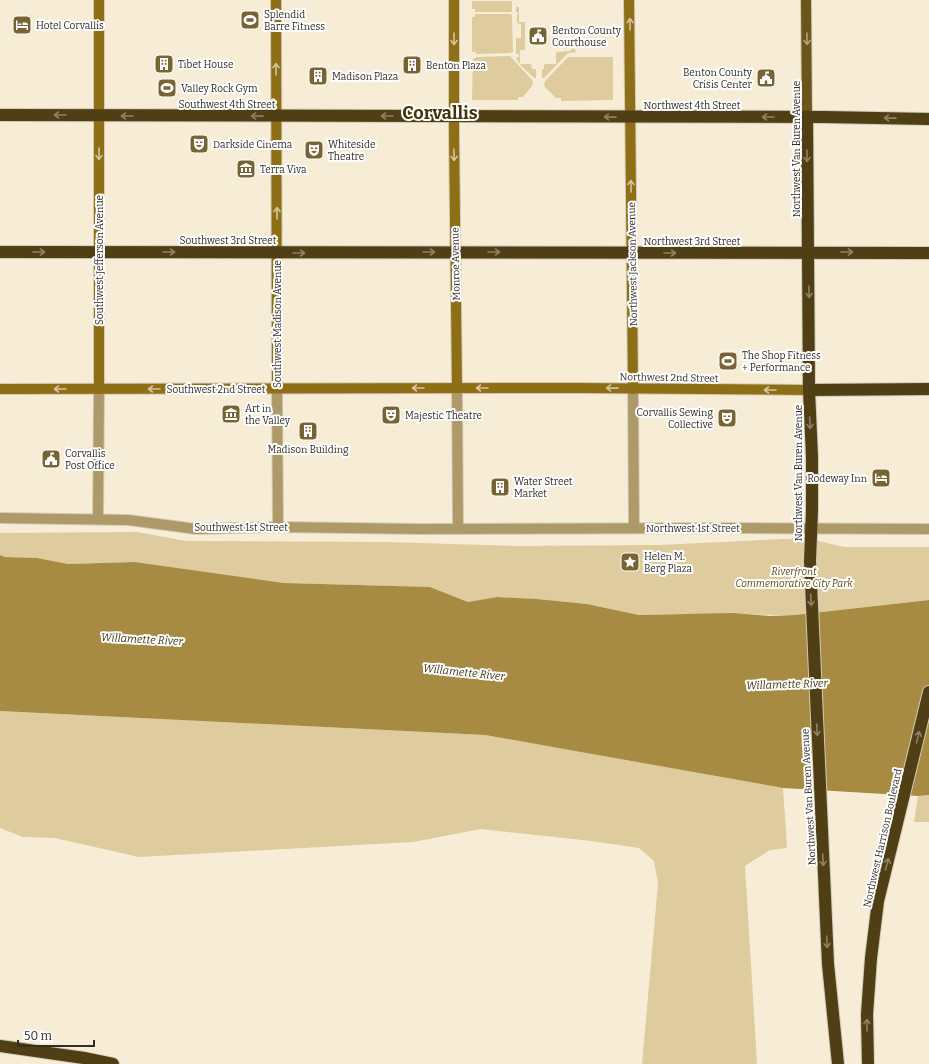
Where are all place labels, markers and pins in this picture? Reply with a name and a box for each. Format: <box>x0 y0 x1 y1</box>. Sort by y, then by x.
sports icon: Splendid Barre Fitness <box>239 9 261 31</box>
place label: Splendid Barre Fitness <box>264 9 325 33</box>
hotel icon: Hotel Corvallis <box>11 14 33 36</box>
place label: Hotel Corvallis <box>36 20 104 32</box>
public building icon: Benton County Courthouse <box>527 25 549 47</box>
place label: Benton County Courthouse <box>552 25 622 49</box>
building icon: Tibet House <box>153 53 175 75</box>
building icon: Benton Plaza <box>401 54 423 76</box>
place label: Tibet House <box>178 59 233 71</box>
place label: Benton Plaza <box>426 60 487 72</box>
building icon: Madison Plaza <box>307 65 329 87</box>
place label: Benton County Crisis Center <box>683 67 753 91</box>
public building icon: Benton County Crisis Center <box>755 67 777 89</box>
place label: Madison Plaza <box>332 71 399 83</box>
sports icon: Valley Rock Gym <box>156 77 178 99</box>
place label: Valley Rock Gym <box>181 83 258 95</box>
theatre icon: Darkside Cinema <box>188 133 210 155</box>
place label: Darkside Cinema <box>213 139 293 151</box>
theatre icon: Whiteside Theatre <box>303 139 325 161</box>
place label: Whiteside Theatre <box>328 139 375 163</box>
museum icon: Terra Viva <box>235 158 257 180</box>
place label: Terra Viva <box>260 164 307 176</box>
sports icon: The Shop Fitness + Performance <box>717 350 739 372</box>
place label: The Shop Fitness + Performance <box>742 350 821 374</box>
museum icon: Art in the Valley <box>220 403 242 425</box>
place label: Art in the Valley <box>245 403 291 427</box>
theatre icon: Majestic Theatre <box>380 404 402 426</box>
place label: Corvallis Sewing Collective <box>637 407 713 431</box>
theatre icon: Corvallis Sewing Collective <box>716 407 738 429</box>
place label: Majestic Theatre <box>405 410 482 422</box>
building icon: Madison Building <box>297 420 319 442</box>
place label: Madison Building <box>267 444 349 456</box>
public building icon: Corvallis Post Office <box>40 448 62 470</box>
place label: Corvallis Post Office <box>65 448 115 472</box>
hotel icon: Rodeway Inn <box>870 467 892 489</box>
place label: Rodeway Inn <box>807 473 868 485</box>
building icon: Water Street Market <box>489 476 511 498</box>
place label: Water Street Market <box>514 476 573 500</box>
place icon: Helen M. Berg Plaza <box>619 551 641 573</box>
place label: Helen M. Berg Plaza <box>644 551 692 575</box>

